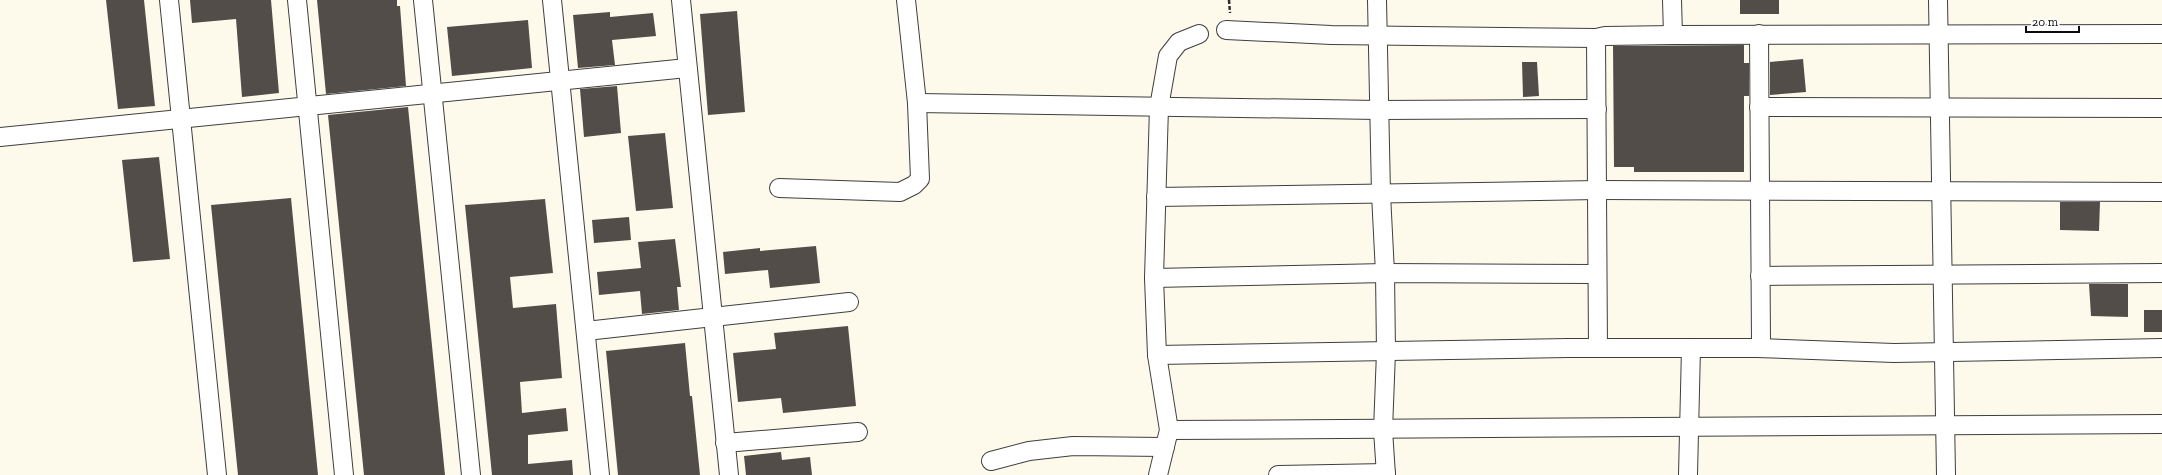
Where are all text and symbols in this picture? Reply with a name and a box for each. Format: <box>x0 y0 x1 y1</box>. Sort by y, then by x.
scale bar <box>2026 8 2079 34</box>
text: 20 m <box>2032 15 2059 29</box>

